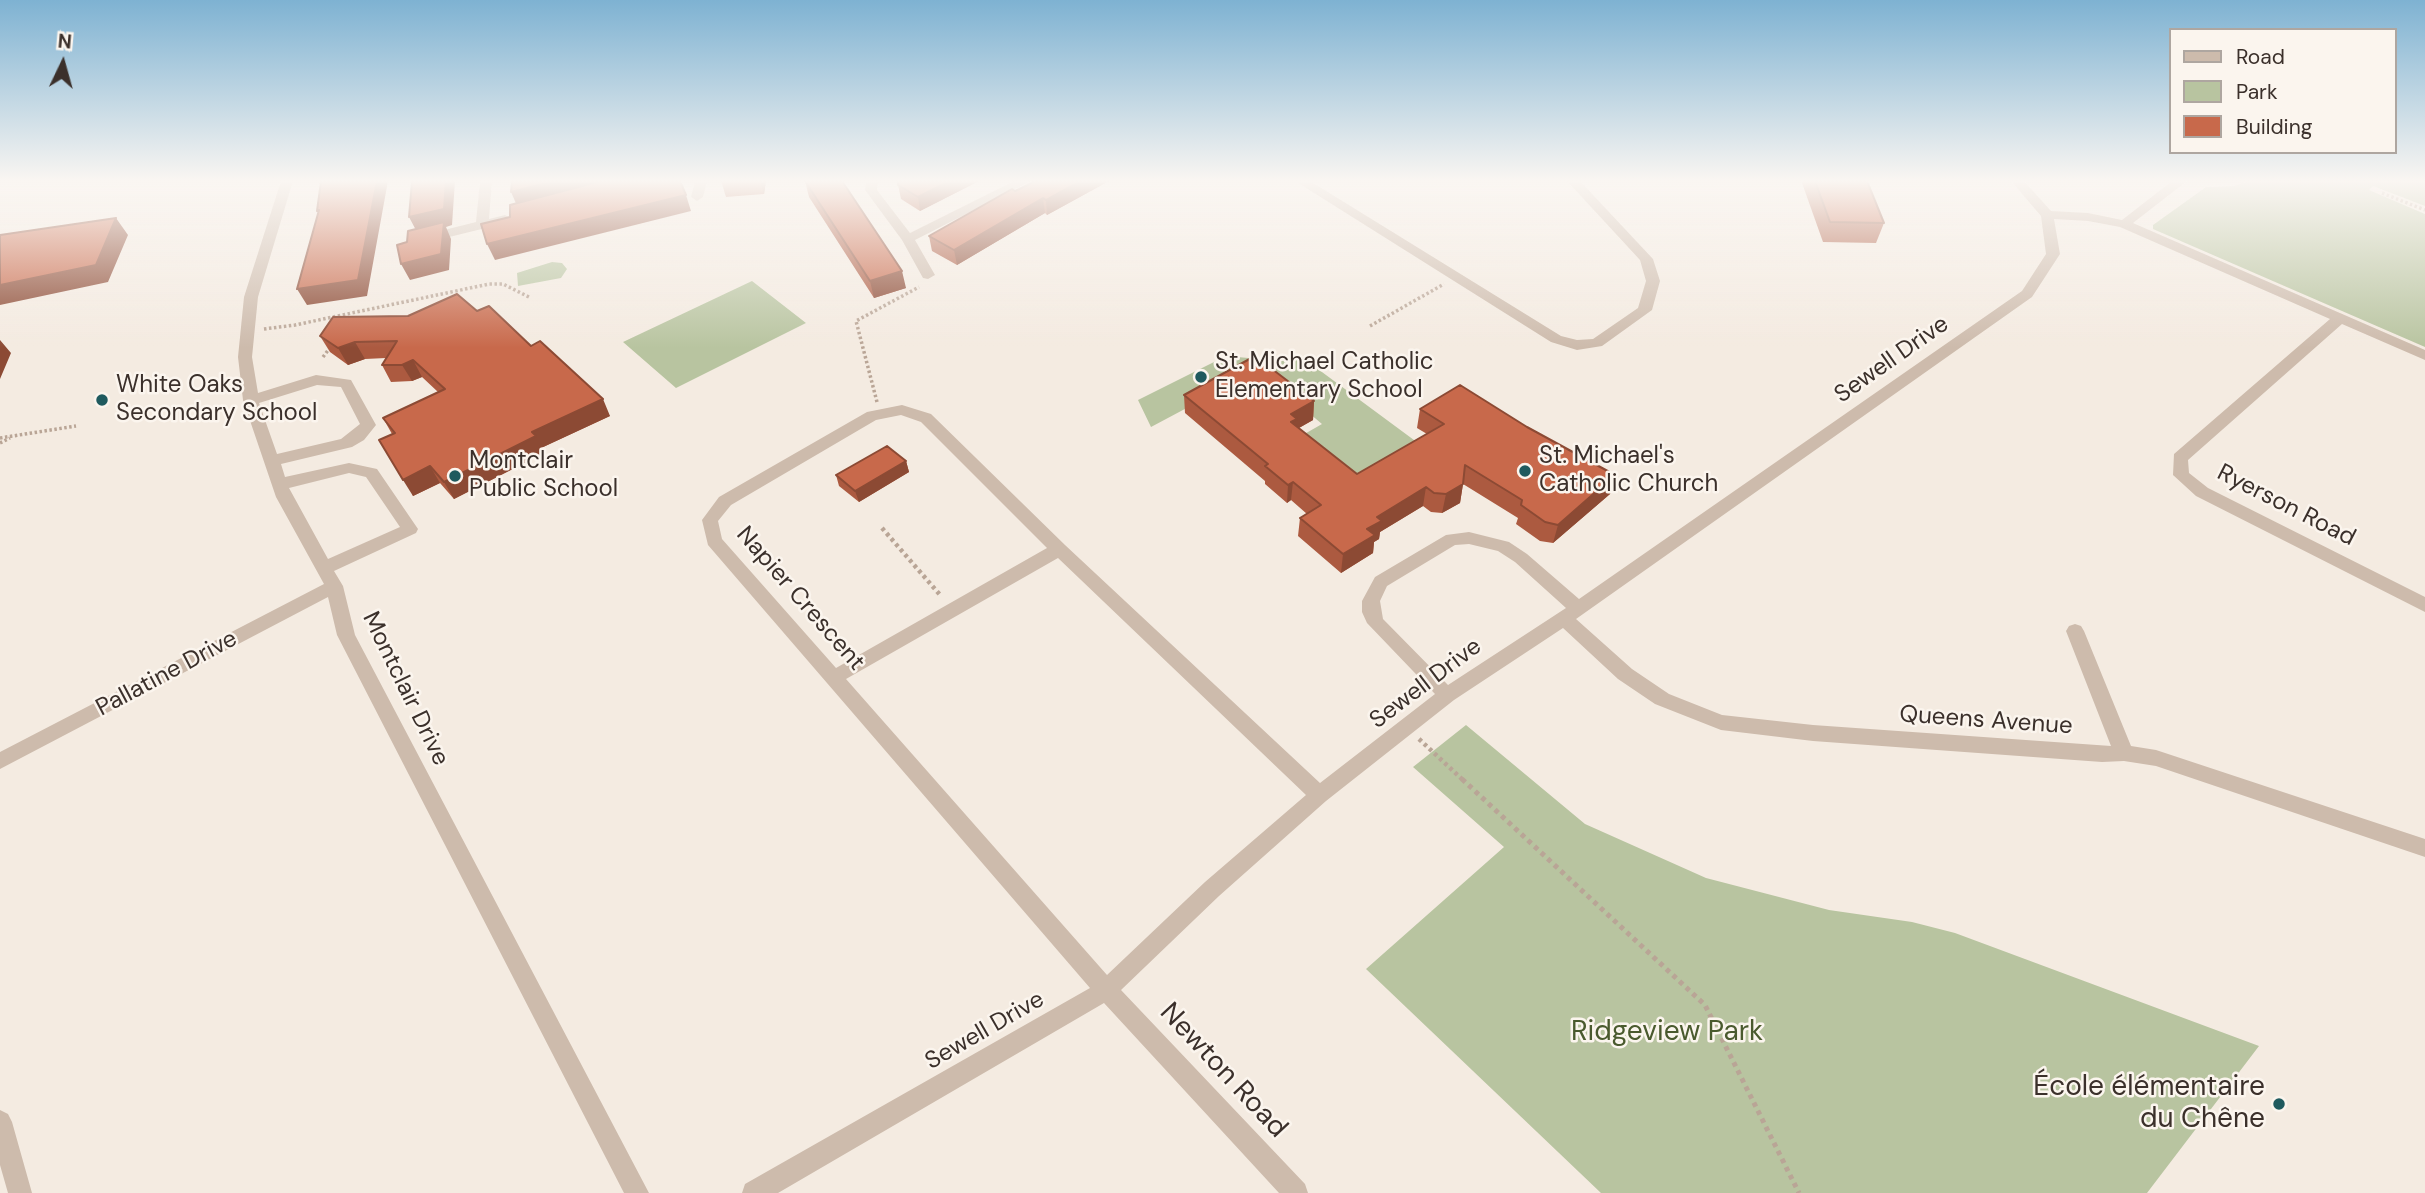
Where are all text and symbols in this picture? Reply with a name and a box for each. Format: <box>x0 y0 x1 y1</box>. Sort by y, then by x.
north arrow <box>28 28 98 98</box>
legend <box>2170 28 2397 154</box>
text: N <box>57 29 73 55</box>
text: Road <box>2236 43 2285 71</box>
text: Park <box>2236 78 2277 106</box>
text: Building <box>2236 113 2312 141</box>
street label: Sewell Drive <box>1829 310 1955 410</box>
place label: St. Michael Catholic Elementary School <box>1215 349 1434 405</box>
marker: St. Michael Catholic Elementary School <box>1193 369 1209 385</box>
place label: White Oaks Secondary School <box>116 372 317 428</box>
marker: White Oaks Secondary School <box>94 392 110 408</box>
place label: St. Michael's Catholic Church <box>1539 443 1718 499</box>
place label: Montclair Public School <box>469 448 618 504</box>
street label: Ryerson Road <box>2212 459 2360 553</box>
marker: St. Michael's Catholic Church <box>1517 463 1533 479</box>
marker: Montclair Public School <box>447 468 463 484</box>
street label: Napier Crescent <box>730 521 870 677</box>
street label: Montclair Drive <box>355 608 455 770</box>
street label: Pallatine Drive <box>92 625 242 723</box>
street label: Sewell Drive <box>1364 633 1488 735</box>
street label: Queens Avenue <box>1899 701 2073 741</box>
street label: Sewell Drive <box>920 985 1050 1077</box>
street label: Newton Road <box>1152 997 1294 1145</box>
park label: Ridgeview Park <box>1571 1016 1763 1050</box>
place label: École élémentaire du Chêne <box>2033 1071 2265 1137</box>
marker: École élémentaire du Chêne <box>2271 1096 2287 1112</box>

